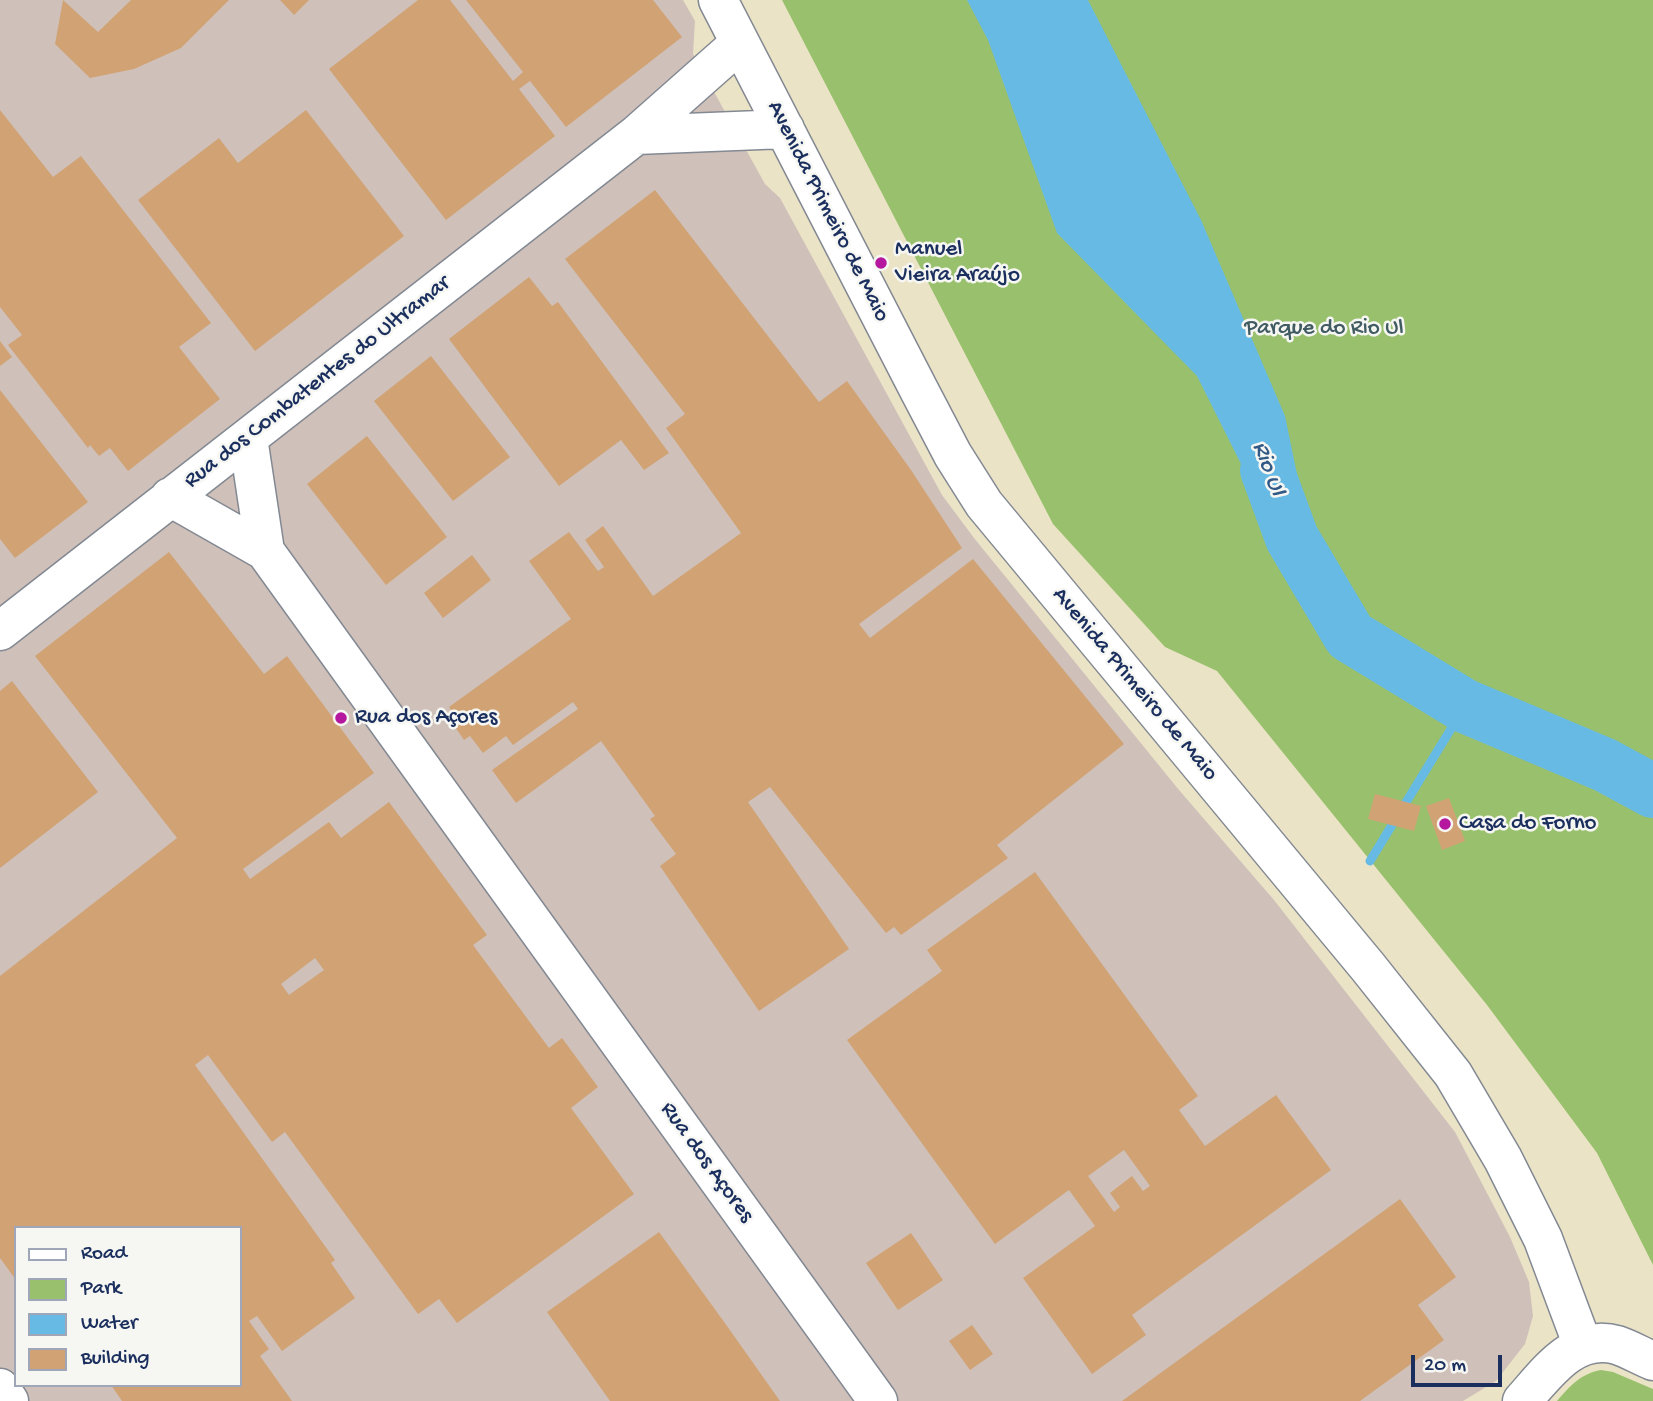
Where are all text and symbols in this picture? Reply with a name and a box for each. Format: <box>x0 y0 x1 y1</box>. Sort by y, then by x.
street label: Avenida Primeiro de Maio <box>759 97 895 327</box>
place label: Manuel Vieira Araújo <box>895 236 1020 290</box>
marker: Manuel Vieira Araújo <box>873 255 889 271</box>
street label: Rua dos Combatentes do Ultramar <box>179 271 457 495</box>
park label: Parque do Rio Ul <box>1244 315 1404 343</box>
water label: Rio Ul <box>1244 438 1290 500</box>
street label: Avenida Primeiro de Maio <box>1045 583 1223 787</box>
place label: Rua dos Açores <box>355 704 497 732</box>
marker: Rua dos Açores <box>333 710 349 726</box>
place label: Casa do Forno <box>1459 810 1597 838</box>
marker: Casa do Forno <box>1437 816 1453 832</box>
street label: Rua dos Açores <box>653 1097 759 1229</box>
legend <box>14 1226 242 1387</box>
text: Road <box>81 1242 127 1267</box>
text: Park <box>81 1277 121 1302</box>
text: Water <box>81 1312 137 1337</box>
scale bar <box>1415 1342 1506 1386</box>
text: Building <box>81 1347 150 1372</box>
text: 20 m <box>1424 1354 1466 1379</box>

